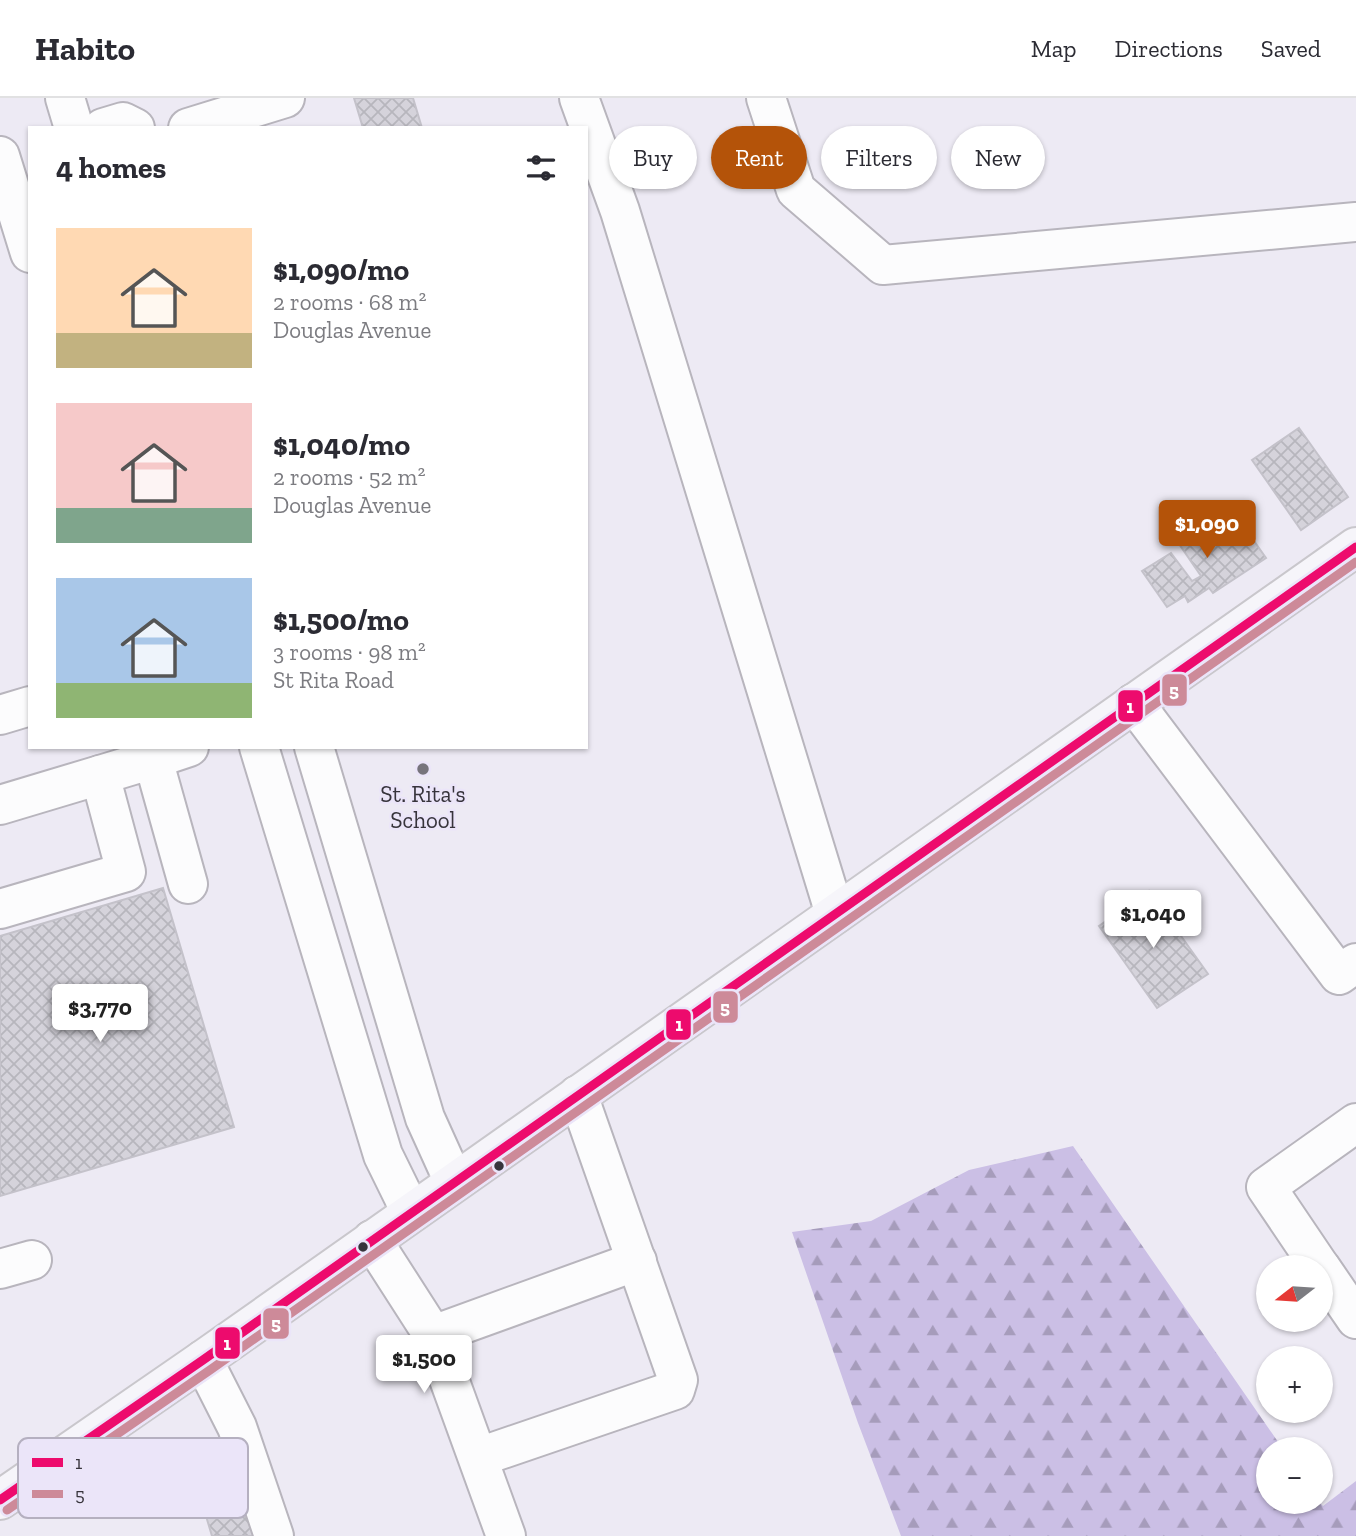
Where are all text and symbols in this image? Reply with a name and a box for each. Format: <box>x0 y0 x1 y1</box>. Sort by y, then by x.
text: Habito <box>35 29 135 68</box>
text: Map <box>1031 34 1077 63</box>
text: Directions <box>1115 34 1223 63</box>
text: Saved <box>1261 34 1321 63</box>
chip: Buy <box>609 126 697 189</box>
chip: Rent <box>711 126 807 189</box>
chip: Filters <box>821 126 937 189</box>
chip: New <box>951 126 1045 189</box>
icon: filters <box>522 149 560 187</box>
text: 4 homes <box>56 150 166 186</box>
text: $1,090/mo <box>273 252 409 288</box>
icon: home <box>112 256 196 340</box>
text: 2 rooms · 68 m² <box>273 288 426 316</box>
text: Douglas Avenue <box>273 316 431 344</box>
text: $1,040/mo <box>273 427 410 463</box>
icon: home <box>112 431 196 515</box>
text: 2 rooms · 52 m² <box>273 463 425 491</box>
text: Douglas Avenue <box>273 491 431 519</box>
pin: $1,090 <box>1150 500 1264 560</box>
text: $1,090 <box>1175 509 1239 537</box>
text: $1,500/mo <box>273 602 409 638</box>
icon: home <box>112 606 196 690</box>
text: 3 rooms · 98 m² <box>273 638 426 666</box>
text: St Rita Road <box>273 666 394 694</box>
line badge: 5 <box>1161 673 1188 707</box>
text: 5 <box>1169 679 1179 702</box>
line badge: 1 <box>1117 689 1144 723</box>
text: 1 <box>1126 695 1134 718</box>
marker: St. Rita's School <box>415 761 431 777</box>
place label: St. Rita's School <box>380 780 466 834</box>
pin: $1,040 <box>1096 890 1210 950</box>
text: $1,040 <box>1120 899 1186 927</box>
pin: $3,770 <box>43 984 157 1044</box>
line badge: 5 <box>712 990 739 1024</box>
text: $3,770 <box>68 993 132 1021</box>
text: 5 <box>720 996 730 1019</box>
line badge: 1 <box>665 1008 692 1041</box>
text: 1 <box>675 1013 683 1036</box>
unlabelled marker <box>492 1159 506 1173</box>
unlabelled marker <box>356 1240 370 1254</box>
north arrow <box>1256 1255 1334 1332</box>
map controls <box>1256 1255 1333 1514</box>
line badge: 5 <box>262 1307 290 1340</box>
text: 5 <box>271 1312 281 1335</box>
line badge: 1 <box>214 1326 241 1360</box>
text: 1 <box>223 1332 231 1355</box>
pin: $1,500 <box>367 1336 481 1395</box>
text: $1,500 <box>392 1344 456 1372</box>
button: + <box>1256 1346 1333 1423</box>
button: − <box>1256 1437 1333 1514</box>
legend <box>18 1438 248 1518</box>
text: 1 <box>75 1451 82 1474</box>
text: 5 <box>75 1483 85 1506</box>

